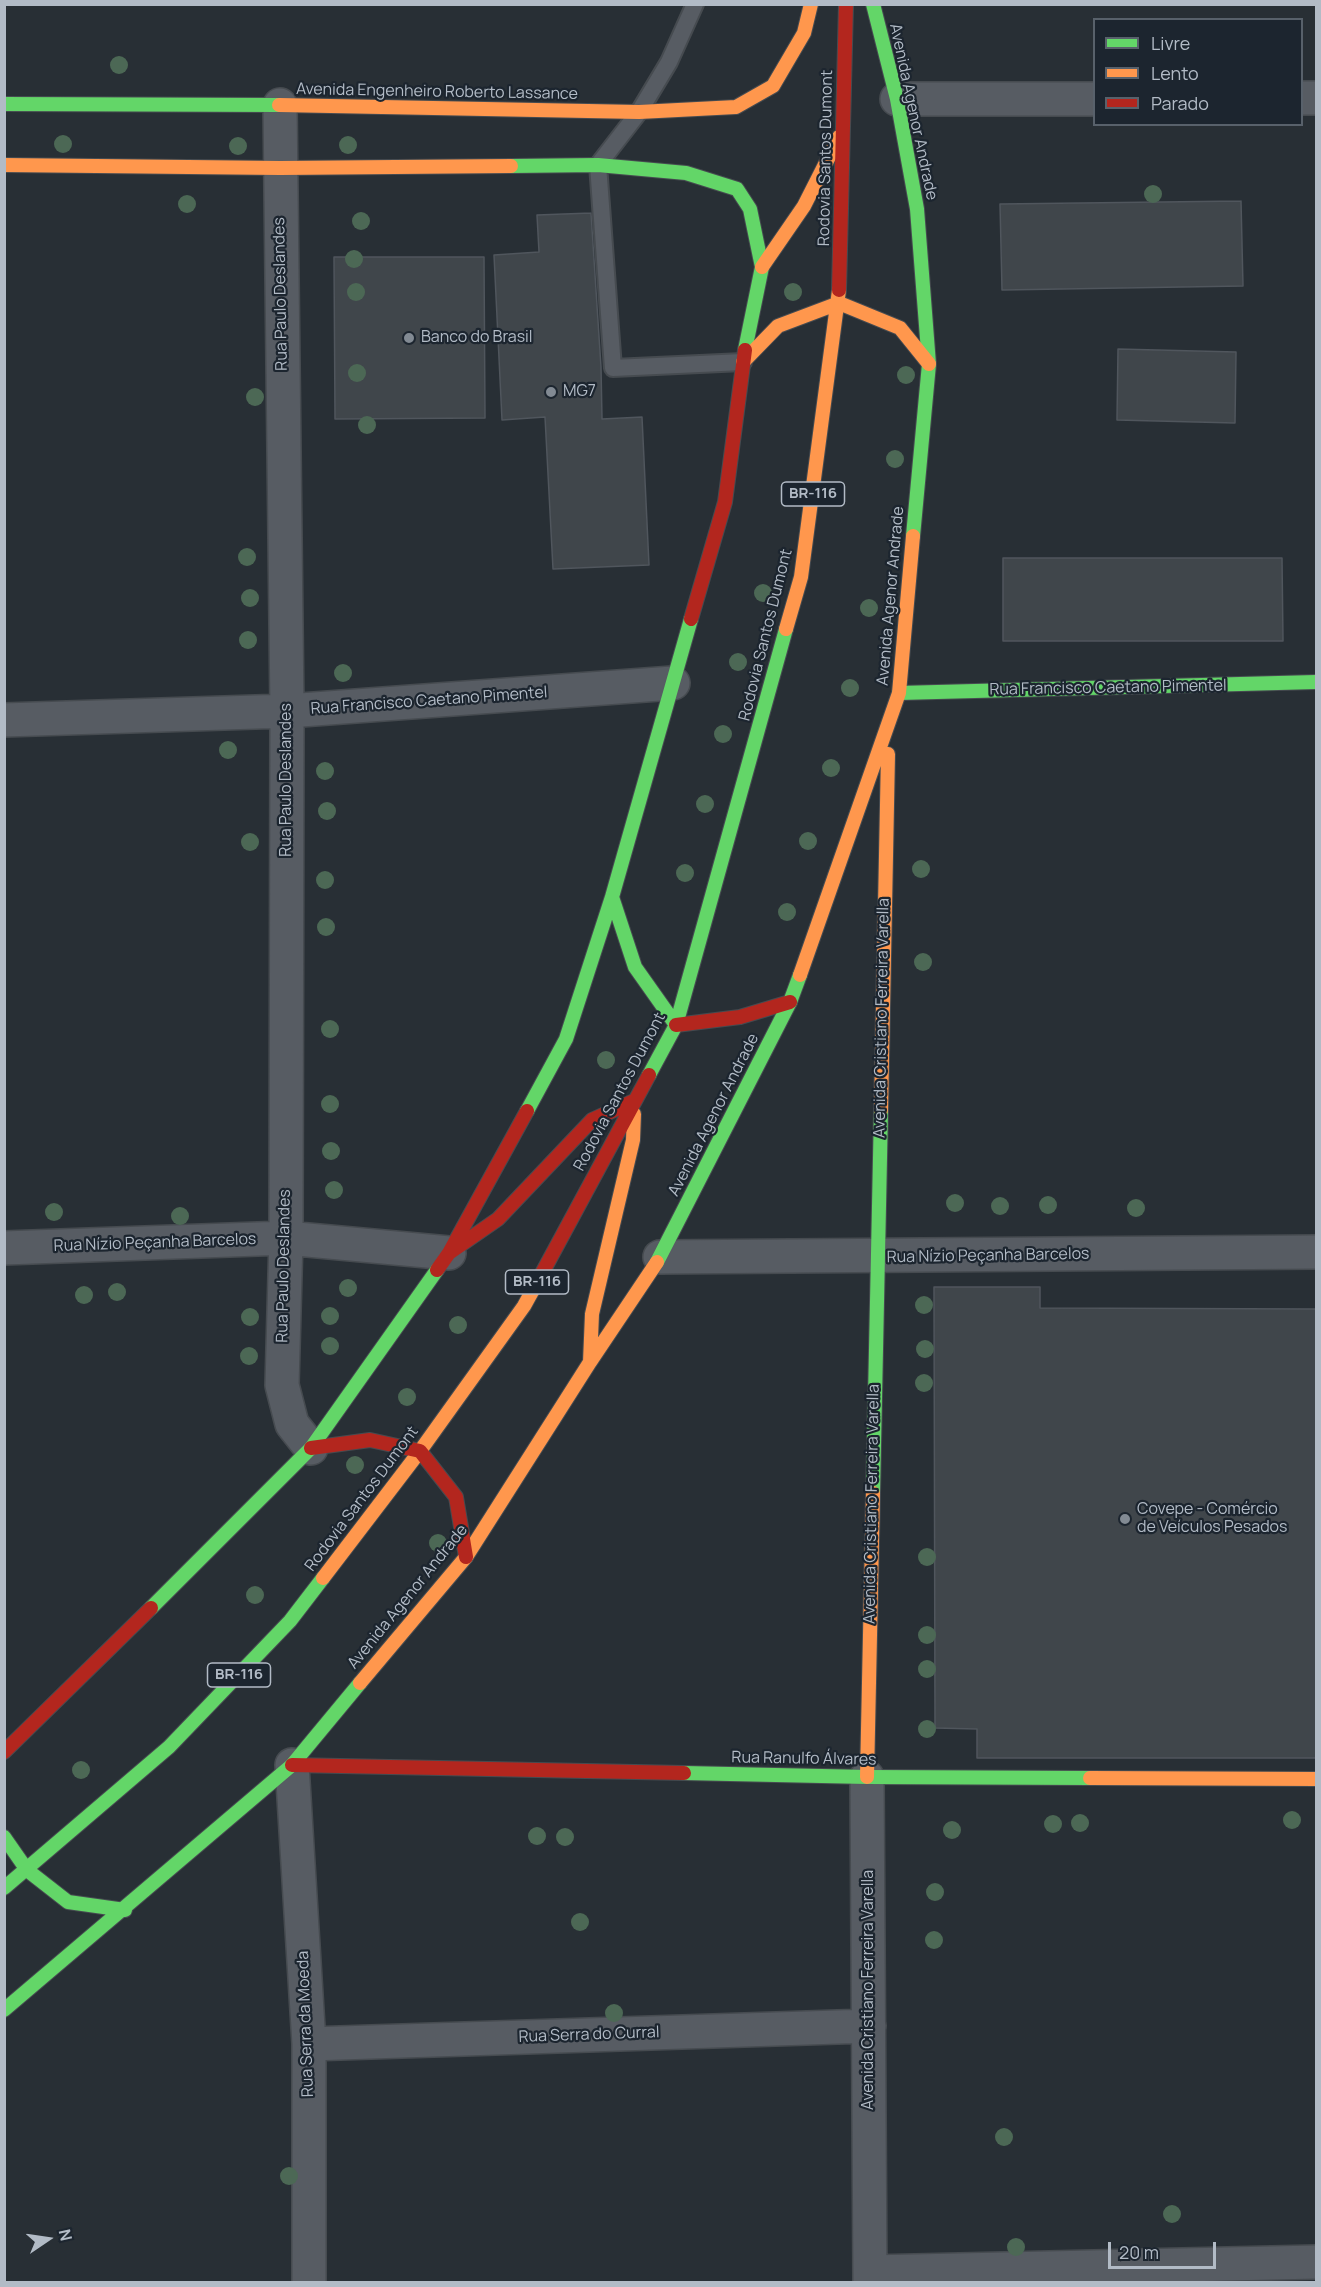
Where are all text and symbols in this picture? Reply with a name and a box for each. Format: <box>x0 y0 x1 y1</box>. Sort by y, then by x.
legend <box>1093 18 1303 126</box>
street label: Avenida Agenor Andrade <box>885 22 941 202</box>
text: Livre <box>1151 31 1190 55</box>
text: Lento <box>1151 61 1199 85</box>
street label: Rodovia Santos Dumont <box>815 70 837 246</box>
street label: Avenida Engenheiro Roberto Lassance <box>296 80 578 104</box>
text: Parado <box>1151 91 1209 115</box>
street label: Rua Paulo Deslandes <box>270 217 292 371</box>
place label: Banco do Brasil <box>421 328 533 348</box>
marker: Banco do Brasil <box>402 331 416 345</box>
place label: MG7 <box>563 382 596 402</box>
marker: MG7 <box>544 385 558 399</box>
road number: BR-116 <box>782 482 844 506</box>
street label: Avenida Agenor Andrade <box>874 505 908 687</box>
street label: Rodovia Santos Dumont <box>735 547 797 723</box>
street label: Rua Francisco Caetano Pimentel <box>989 676 1227 700</box>
street label: Rua Francisco Caetano Pimentel <box>310 683 548 719</box>
street label: Rua Paulo Deslandes <box>277 703 297 857</box>
street label: Avenida Cristiano Ferreira Varella <box>870 898 894 1138</box>
street label: Rodovia Santos Dumont <box>570 1010 670 1174</box>
street label: Avenida Agenor Andrade <box>665 1030 763 1200</box>
street label: Rua Paulo Deslandes <box>273 1189 295 1343</box>
street label: Rua Nízio Peçanha Barcelos <box>53 1230 257 1256</box>
street label: Rua Nízio Peçanha Barcelos <box>886 1245 1090 1267</box>
road number: BR-116 <box>506 1270 568 1294</box>
street label: Avenida Cristiano Ferreira Varella <box>860 1384 884 1624</box>
street label: Rodovia Santos Dumont <box>301 1423 423 1575</box>
place label: Covepe - Comércio de Veículos Pesados <box>1137 1500 1287 1538</box>
marker: Covepe - Comércio de Veículos Pesados <box>1118 1512 1132 1526</box>
street label: Avenida Agenor Andrade <box>344 1521 472 1673</box>
road number: BR-116 <box>208 1663 270 1687</box>
street label: Rua Ranulfo Álvares <box>731 1748 877 1770</box>
street label: Avenida Cristiano Ferreira Varella <box>859 1870 879 2110</box>
street label: Rua Serra da Moeda <box>294 1951 318 2097</box>
street label: Rua Serra do Curral <box>518 2023 660 2047</box>
north arrow <box>18 2209 78 2269</box>
text: N <box>54 2227 78 2243</box>
scale bar <box>1111 2230 1219 2268</box>
text: 20 m <box>1119 2240 1159 2264</box>

